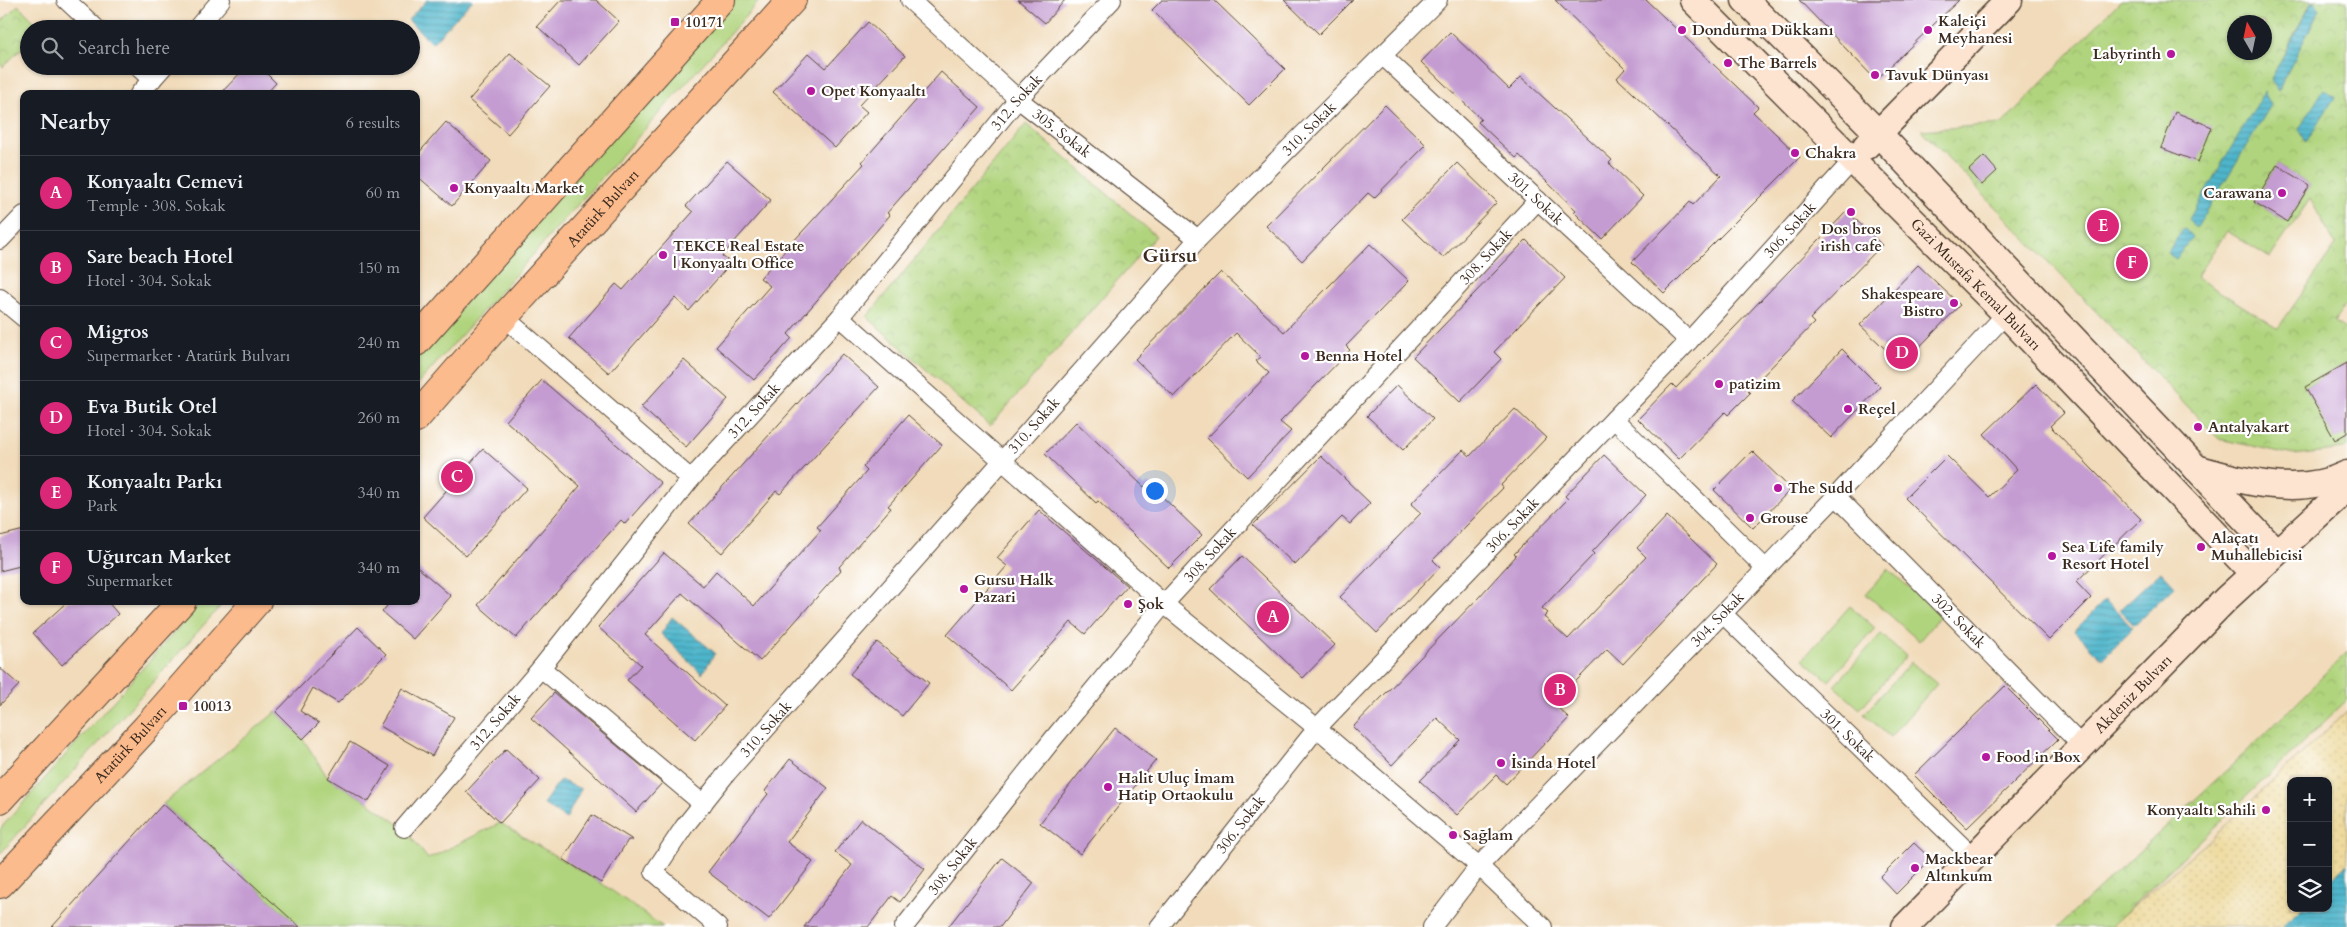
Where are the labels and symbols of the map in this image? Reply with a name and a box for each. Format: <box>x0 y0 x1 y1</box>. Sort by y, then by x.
place label: Kaleiçi Meyhanesi <box>1938 11 2013 48</box>
place label: 10171 <box>685 12 723 32</box>
north arrow <box>2227 15 2272 60</box>
marker: 10171 <box>669 16 681 28</box>
place label: Dondurma Dükkanı <box>1692 20 1834 40</box>
marker: Dondurma Dükkanı <box>1676 24 1688 36</box>
marker: Kaleiçi Meyhanesi <box>1922 24 1934 36</box>
place label: Labyrinth <box>2093 44 2162 64</box>
marker: Labyrinth <box>2165 48 2177 60</box>
place label: The Barrels <box>1738 53 1817 73</box>
marker: The Barrels <box>1722 57 1734 69</box>
place label: Tavuk Dünyası <box>1885 65 1989 85</box>
marker: Tavuk Dünyası <box>1869 69 1881 81</box>
street label: 312. Sokak <box>986 70 1047 135</box>
place label: Opet Konyaaltı <box>821 81 926 101</box>
marker: Opet Konyaaltı <box>805 85 817 97</box>
street label: 310. Sokak <box>1277 97 1340 160</box>
street label: 305. Sokak <box>1028 104 1095 162</box>
place label: Chakra <box>1805 143 1857 163</box>
marker: Chakra <box>1789 147 1801 159</box>
street label: Atatürk Bulvarı <box>562 165 643 251</box>
street label: 301. Sokak <box>1504 168 1568 229</box>
place label: Konyaaltı Market <box>464 178 585 198</box>
marker: Konyaaltı Market <box>448 182 460 194</box>
place label: Carawana <box>2203 183 2273 203</box>
marker: Carawana <box>2276 187 2288 199</box>
street label: 306. Sokak <box>1759 197 1820 262</box>
marker: Dos bros irish cafe <box>1845 206 1857 218</box>
pin: E <box>2087 207 2119 245</box>
street label: Gazi Mustafa Kemal Bulvarı <box>1906 214 2045 355</box>
place label: Dos bros irish cafe <box>1820 219 1882 256</box>
street label: 308. Sokak <box>1455 225 1516 289</box>
place label: TEKCE Real Estate | Konyaaltı Office <box>673 236 804 273</box>
district label: Gürsu <box>1142 242 1198 269</box>
pin: F <box>2116 244 2148 282</box>
marker: TEKCE Real Estate | Konyaaltı Office <box>657 249 669 261</box>
place label: Shakespeare Bistro <box>1862 284 1944 321</box>
marker: Shakespeare Bistro <box>1948 297 1960 309</box>
pin: D <box>1886 334 1918 372</box>
place label: Benna Hotel <box>1315 346 1403 366</box>
marker: Benna Hotel <box>1299 350 1311 362</box>
place label: patizim <box>1729 374 1781 394</box>
street label: 312. Sokak <box>723 378 785 443</box>
marker: patizim <box>1713 378 1725 390</box>
street label: 310. Sokak <box>1003 393 1064 458</box>
place label: Reçel <box>1858 399 1896 419</box>
marker: Reçel <box>1842 403 1854 415</box>
place label: Antalyakart <box>2208 417 2290 437</box>
marker: Antalyakart <box>2192 421 2204 433</box>
pin: C <box>441 458 473 496</box>
your location <box>1142 478 1168 504</box>
place label: The Sudd <box>1788 478 1854 498</box>
marker: The Sudd <box>1772 482 1784 494</box>
street label: 306. Sokak <box>1481 493 1544 557</box>
place label: Grouse <box>1760 508 1808 528</box>
marker: Grouse <box>1744 512 1756 524</box>
street label: 308. Sokak <box>1179 522 1241 587</box>
place label: Alaçatı Muhallebicisi <box>2211 528 2303 565</box>
place label: Sea Life family Resort Hotel <box>2062 537 2164 574</box>
marker: Alaçatı Muhallebicisi <box>2195 541 2207 553</box>
marker: Sea Life family Resort Hotel <box>2046 550 2058 562</box>
place label: Gursu Halk Pazari <box>974 570 1054 607</box>
marker: Gursu Halk Pazari <box>958 583 970 595</box>
street label: 304. Sokak <box>1686 587 1748 651</box>
street label: 302. Sokak <box>1927 589 1990 652</box>
place label: Şok <box>1138 594 1165 614</box>
marker: Şok <box>1122 598 1134 610</box>
pin: A <box>1257 598 1289 636</box>
street label: Akdeniz Bulvarı <box>2090 650 2176 738</box>
pin: B <box>1544 671 1576 709</box>
street label: 312. Sokak <box>465 689 525 754</box>
place label: 10013 <box>193 696 232 716</box>
street label: 310. Sokak <box>735 697 796 762</box>
marker: 10013 <box>177 700 189 712</box>
street label: Atatürk Bulvarı <box>90 701 171 787</box>
street label: 301. Sokak <box>1816 704 1880 767</box>
place label: Food in Box <box>1996 747 2081 767</box>
marker: Food in Box <box>1980 751 1992 763</box>
place label: İsinda Hotel <box>1511 753 1596 773</box>
marker: İsinda Hotel <box>1495 757 1507 769</box>
place label: Halit Uluç İmam Hatip Ortaokulu <box>1118 768 1235 805</box>
marker: Halit Uluç İmam Hatip Ortaokulu <box>1102 781 1114 793</box>
street label: 306. Sokak <box>1211 791 1270 858</box>
place label: Konyaaltı Sahili <box>2147 800 2256 820</box>
marker: Konyaaltı Sahili <box>2260 804 2272 816</box>
place label: Sağlam <box>1463 825 1513 845</box>
marker: Sağlam <box>1447 829 1459 841</box>
street label: 308. Sokak <box>923 833 982 899</box>
place label: Mackbear Altınkum <box>1925 849 1994 886</box>
marker: Mackbear Altınkum <box>1909 862 1921 874</box>

